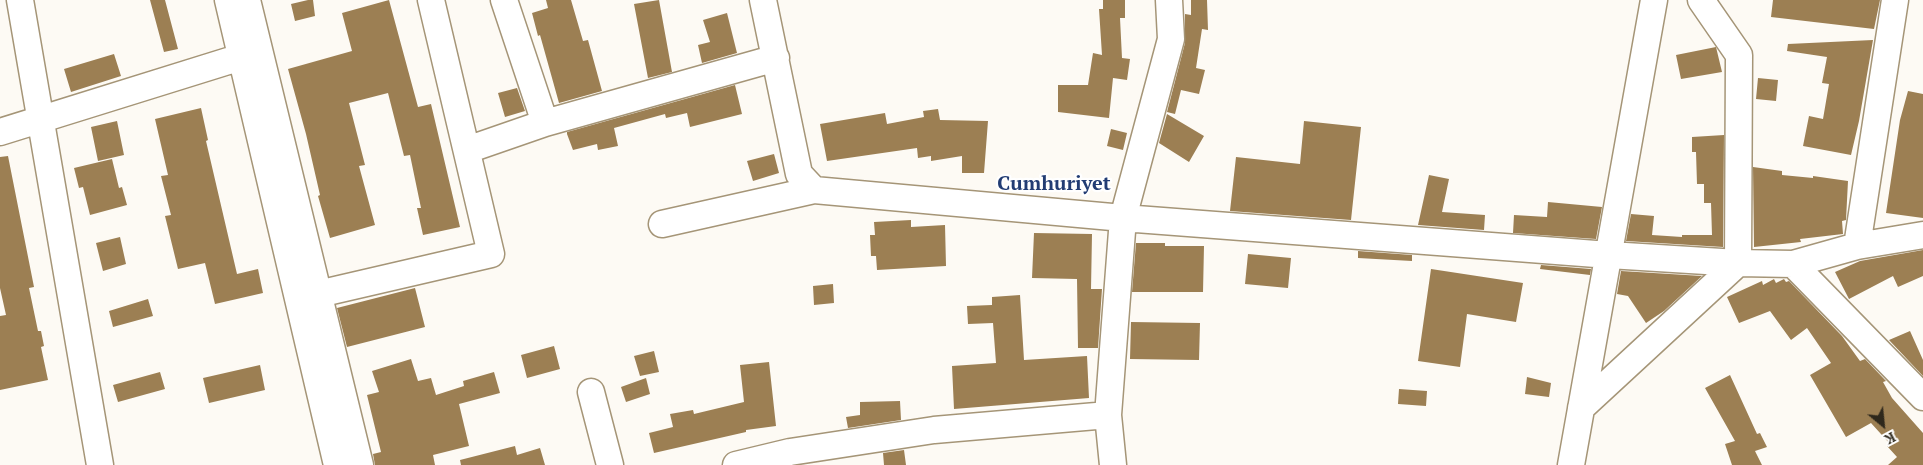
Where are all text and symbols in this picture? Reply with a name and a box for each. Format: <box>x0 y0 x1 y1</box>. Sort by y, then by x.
district label: Cumhuriyet <box>997 172 1111 196</box>
north arrow <box>1858 400 1908 450</box>
text: K <box>1881 428 1899 449</box>

